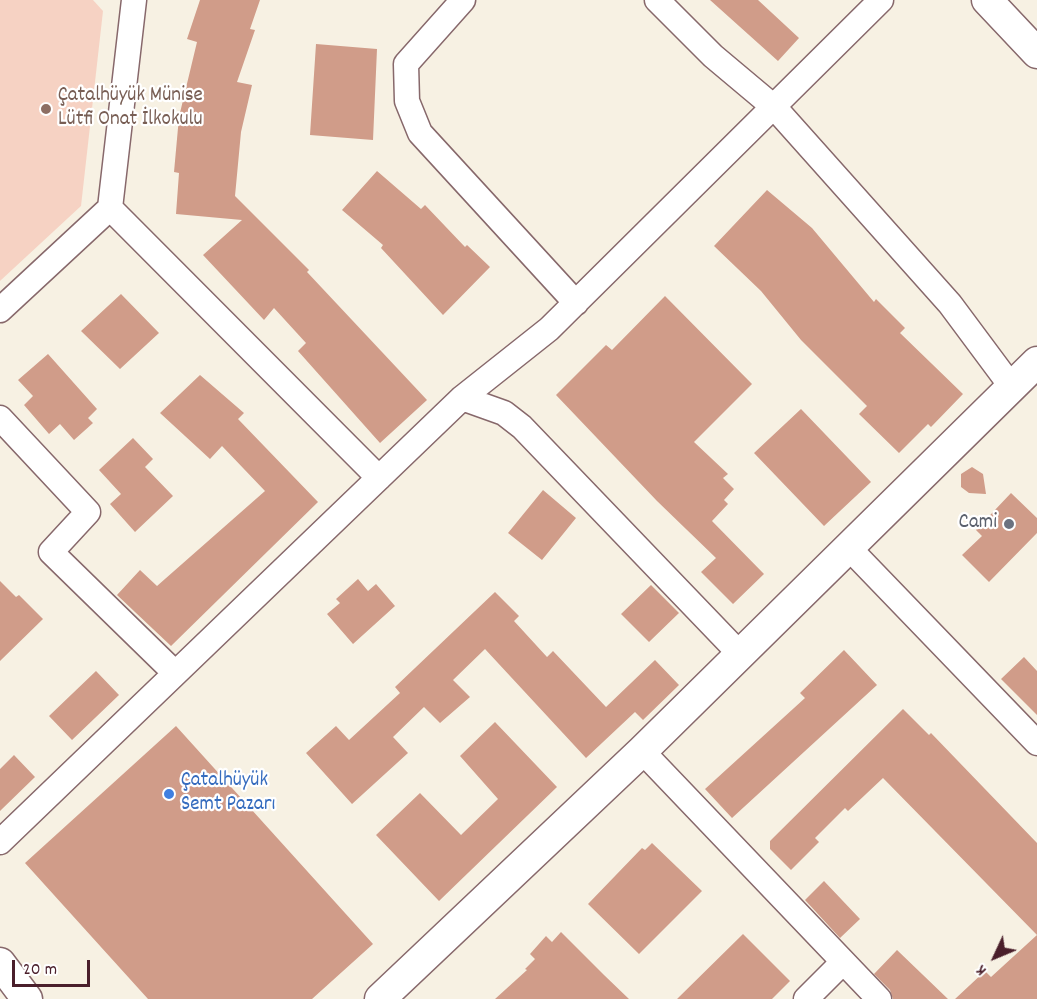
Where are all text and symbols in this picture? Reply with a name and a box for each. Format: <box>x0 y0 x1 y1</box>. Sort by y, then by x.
place label: Çatalhüyük Münise Lütfi Onat İlkokulu <box>58 84 203 134</box>
marker: Çatalhüyük Münise Lütfi Onat İlkokulu <box>39 102 53 116</box>
place label: Cami <box>959 511 997 537</box>
marker: Cami <box>1002 517 1016 531</box>
place label: Çatalhüyük Semt Pazarı <box>181 769 275 819</box>
marker: Çatalhüyük Semt Pazarı <box>162 787 176 801</box>
north arrow <box>965 927 1025 987</box>
scale bar <box>15 948 93 986</box>
text: 20 m <box>23 958 57 983</box>
text: K <box>971 959 993 981</box>

